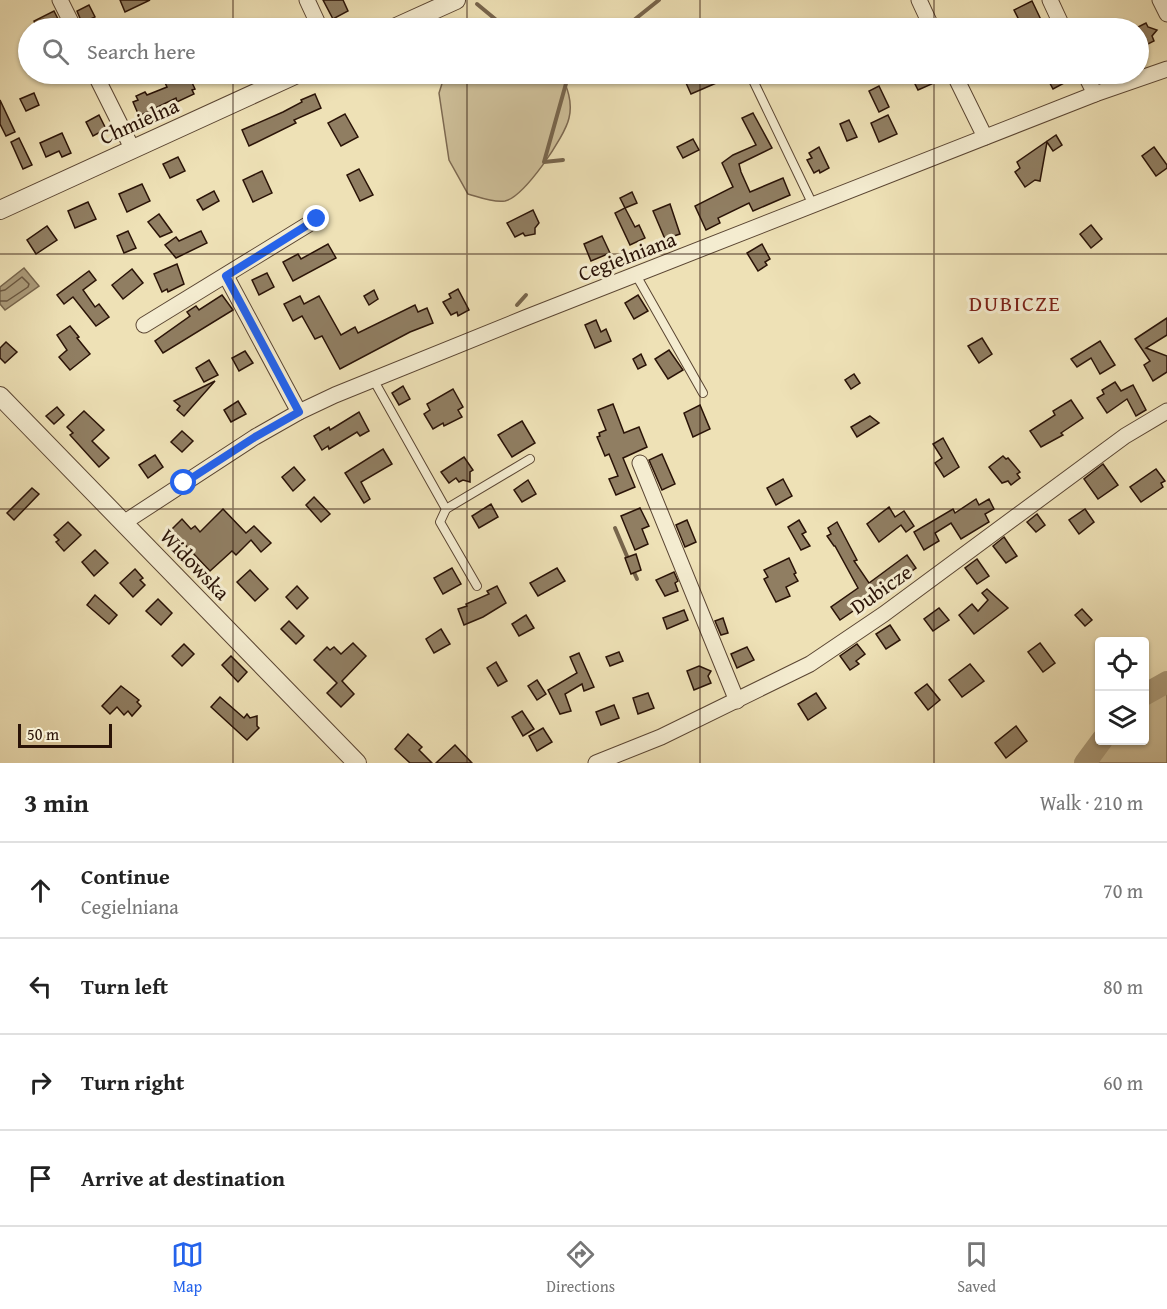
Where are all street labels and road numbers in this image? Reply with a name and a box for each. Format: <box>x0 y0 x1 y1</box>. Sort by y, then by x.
street label: Chmielna <box>94 90 184 152</box>
street label: Cegielniana <box>574 223 681 289</box>
street label: Widowska <box>153 521 237 607</box>
street label: Dubicze <box>844 556 918 622</box>

